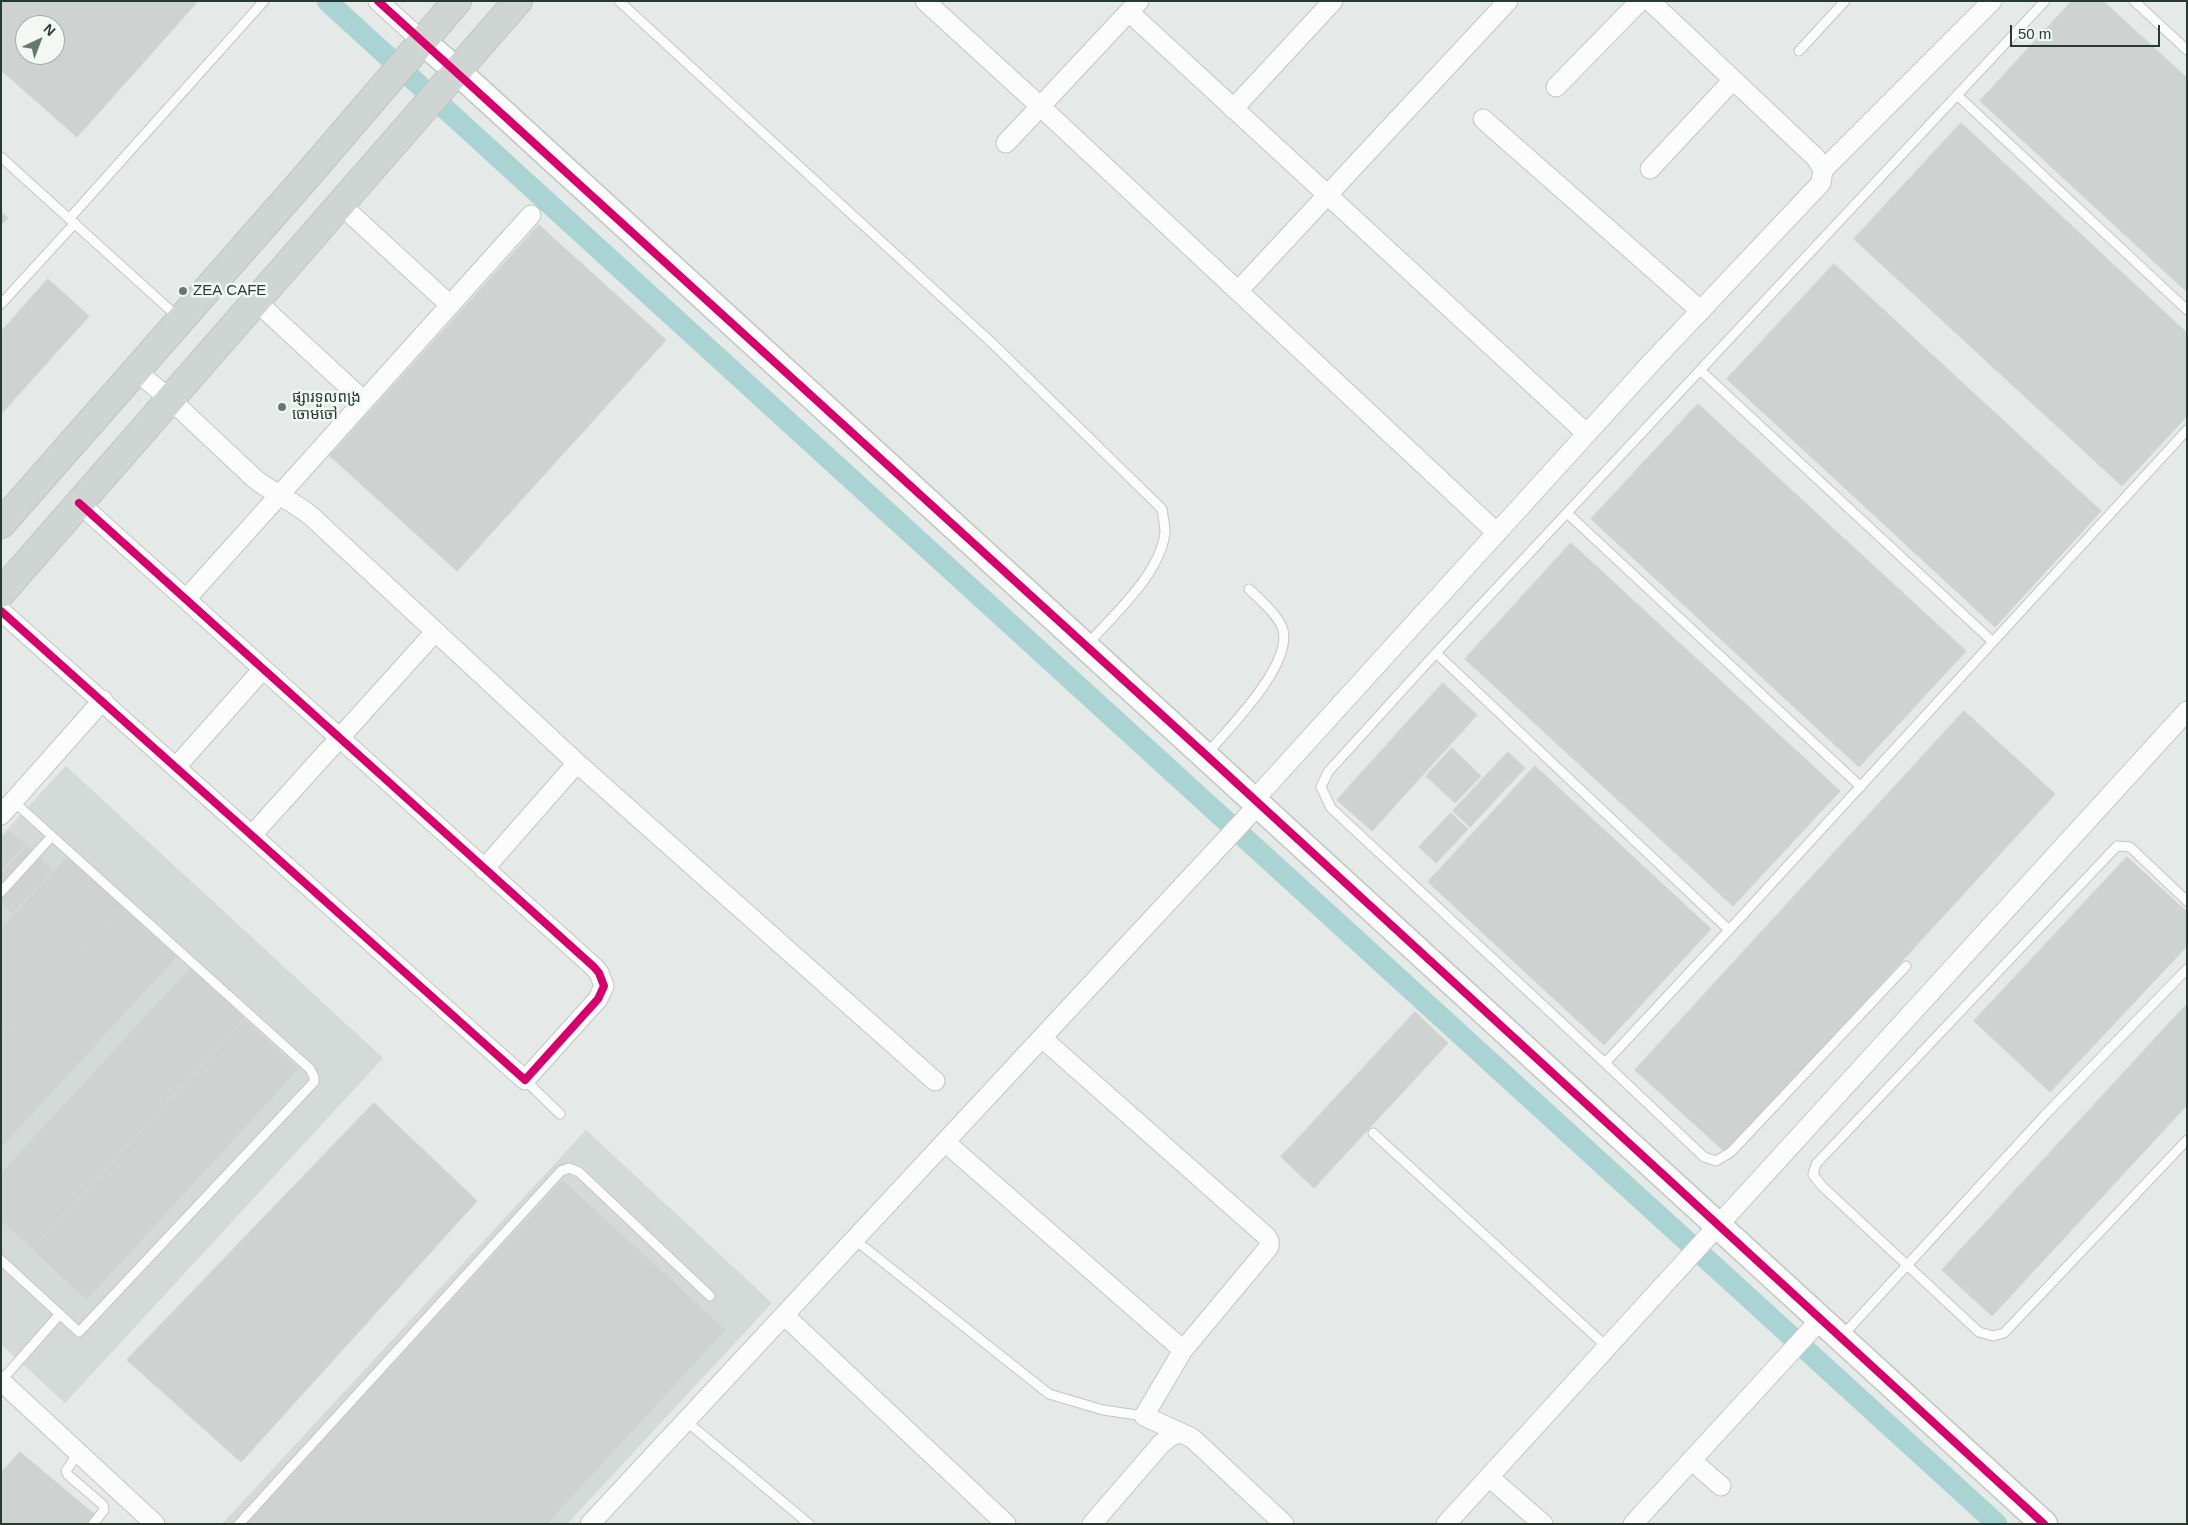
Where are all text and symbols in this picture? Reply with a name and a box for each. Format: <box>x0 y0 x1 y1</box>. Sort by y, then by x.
north arrow <box>15 15 65 65</box>
scale bar <box>2013 15 2163 47</box>
text: N <box>40 20 59 39</box>
text: 50 m <box>2018 25 2051 42</box>
place label: ZEA CAFE <box>193 282 266 300</box>
marker: ZEA CAFE <box>177 285 189 297</box>
place label: ផ្សារទួលពង្រ ចោមចៅ <box>292 389 361 424</box>
marker: ផ្សារទួលពង្រ ចោមចៅ <box>276 401 288 413</box>

